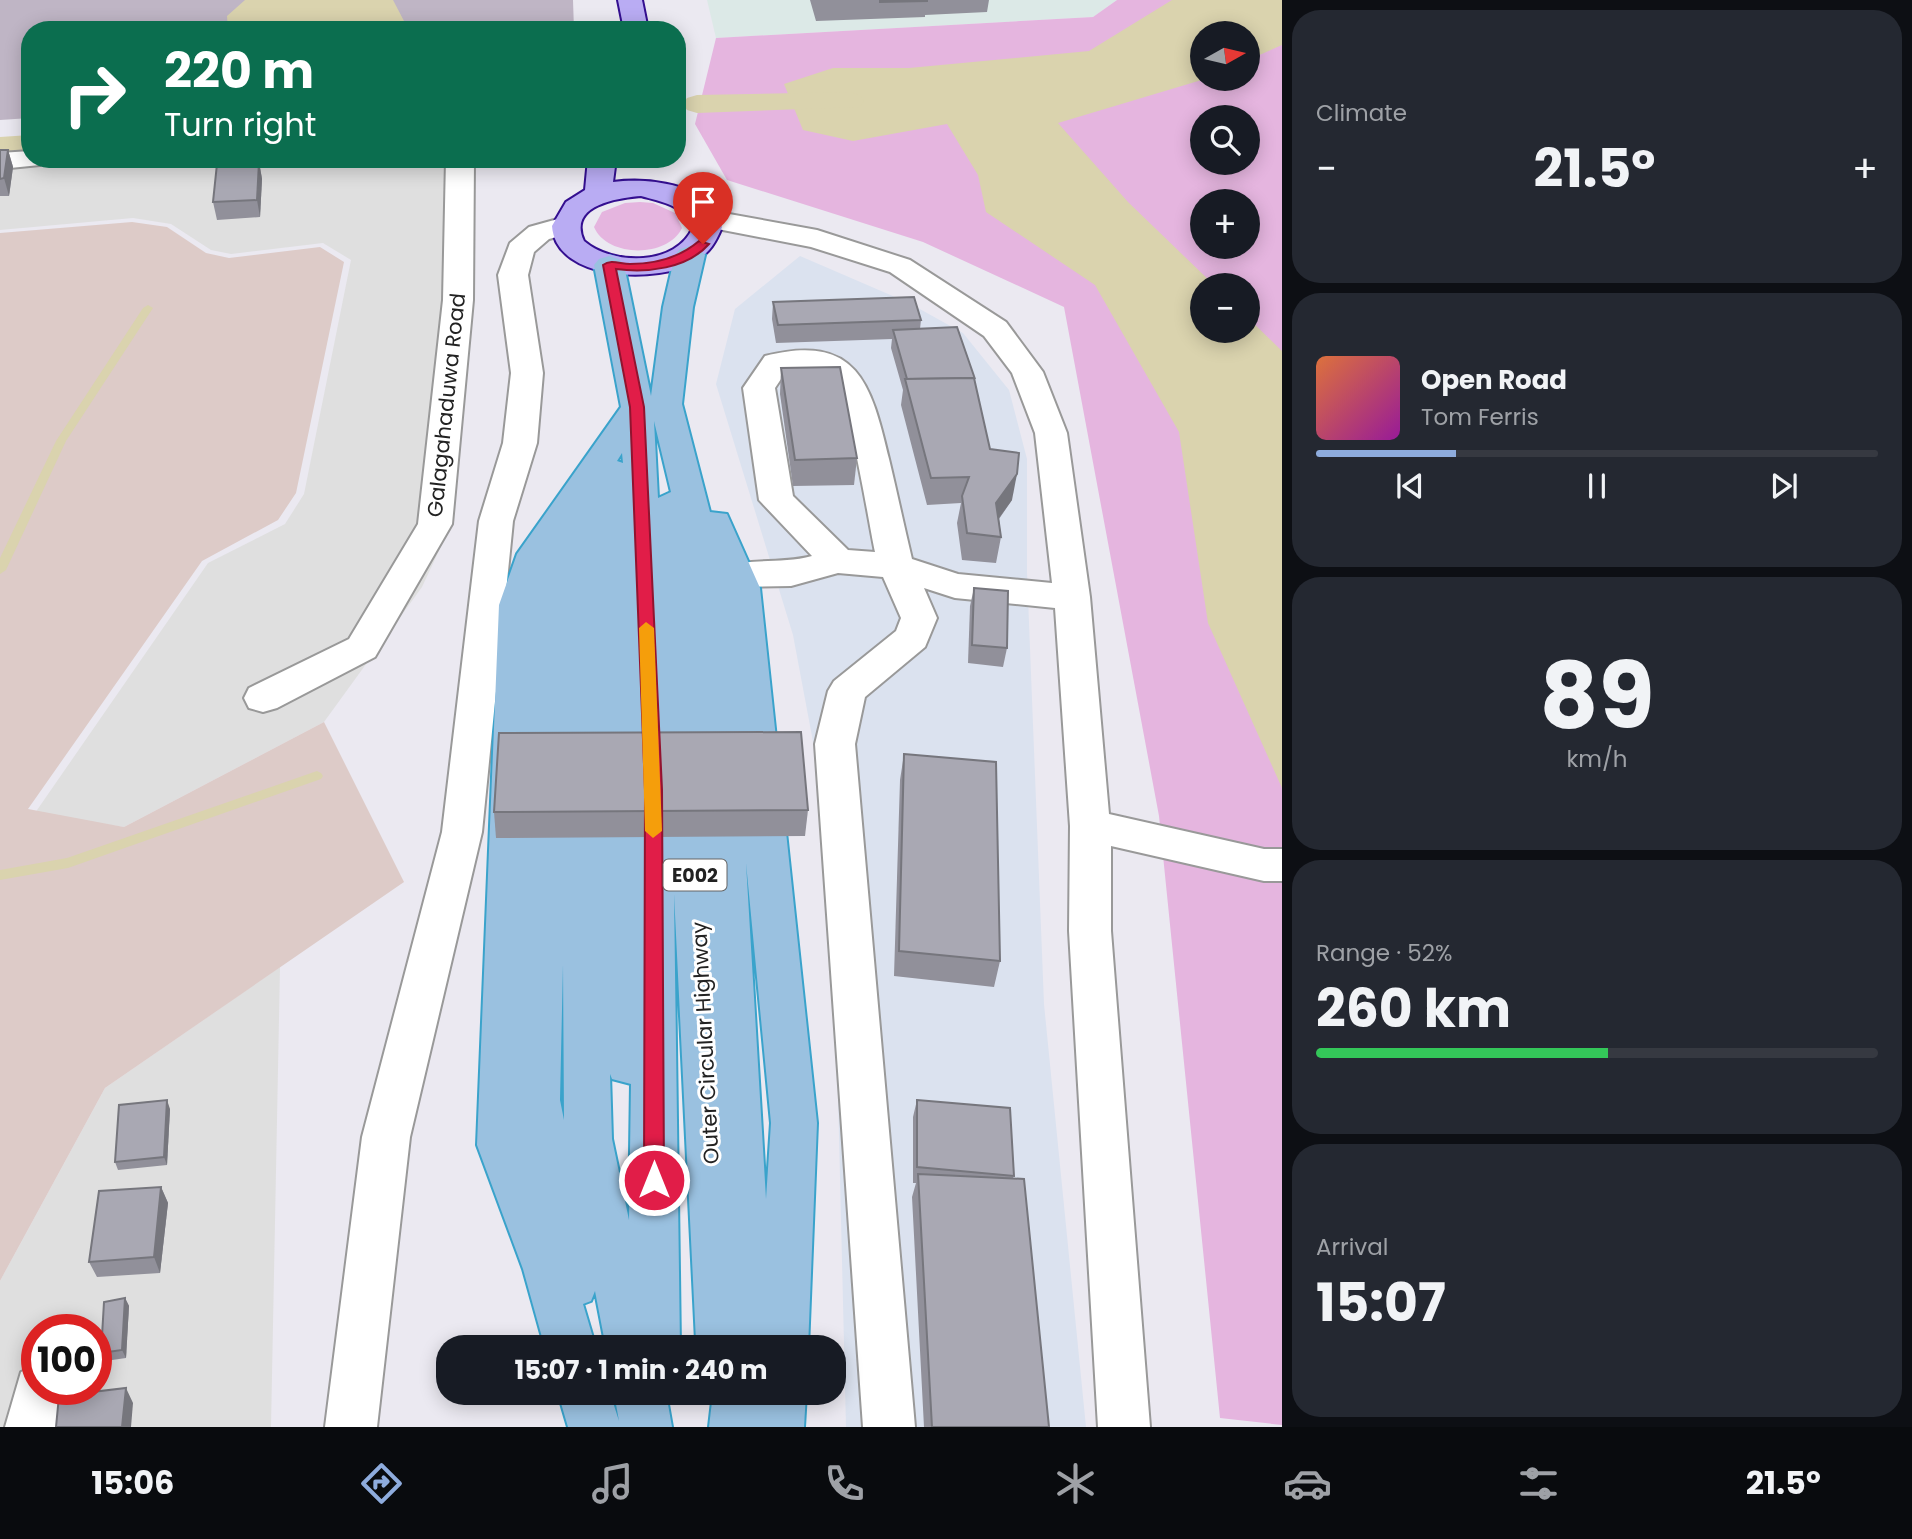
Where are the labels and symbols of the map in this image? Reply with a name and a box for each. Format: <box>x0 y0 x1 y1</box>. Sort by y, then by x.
north arrow <box>1190 21 1260 91</box>
pin <box>673 172 733 244</box>
street label: Galagahaduwa Road <box>420 292 472 518</box>
road number: E002 <box>664 860 726 890</box>
street label: Outer Circular Highway <box>684 921 726 1165</box>
position arrow <box>617 1143 691 1217</box>
speed limit sign: 100 <box>21 1314 112 1405</box>

